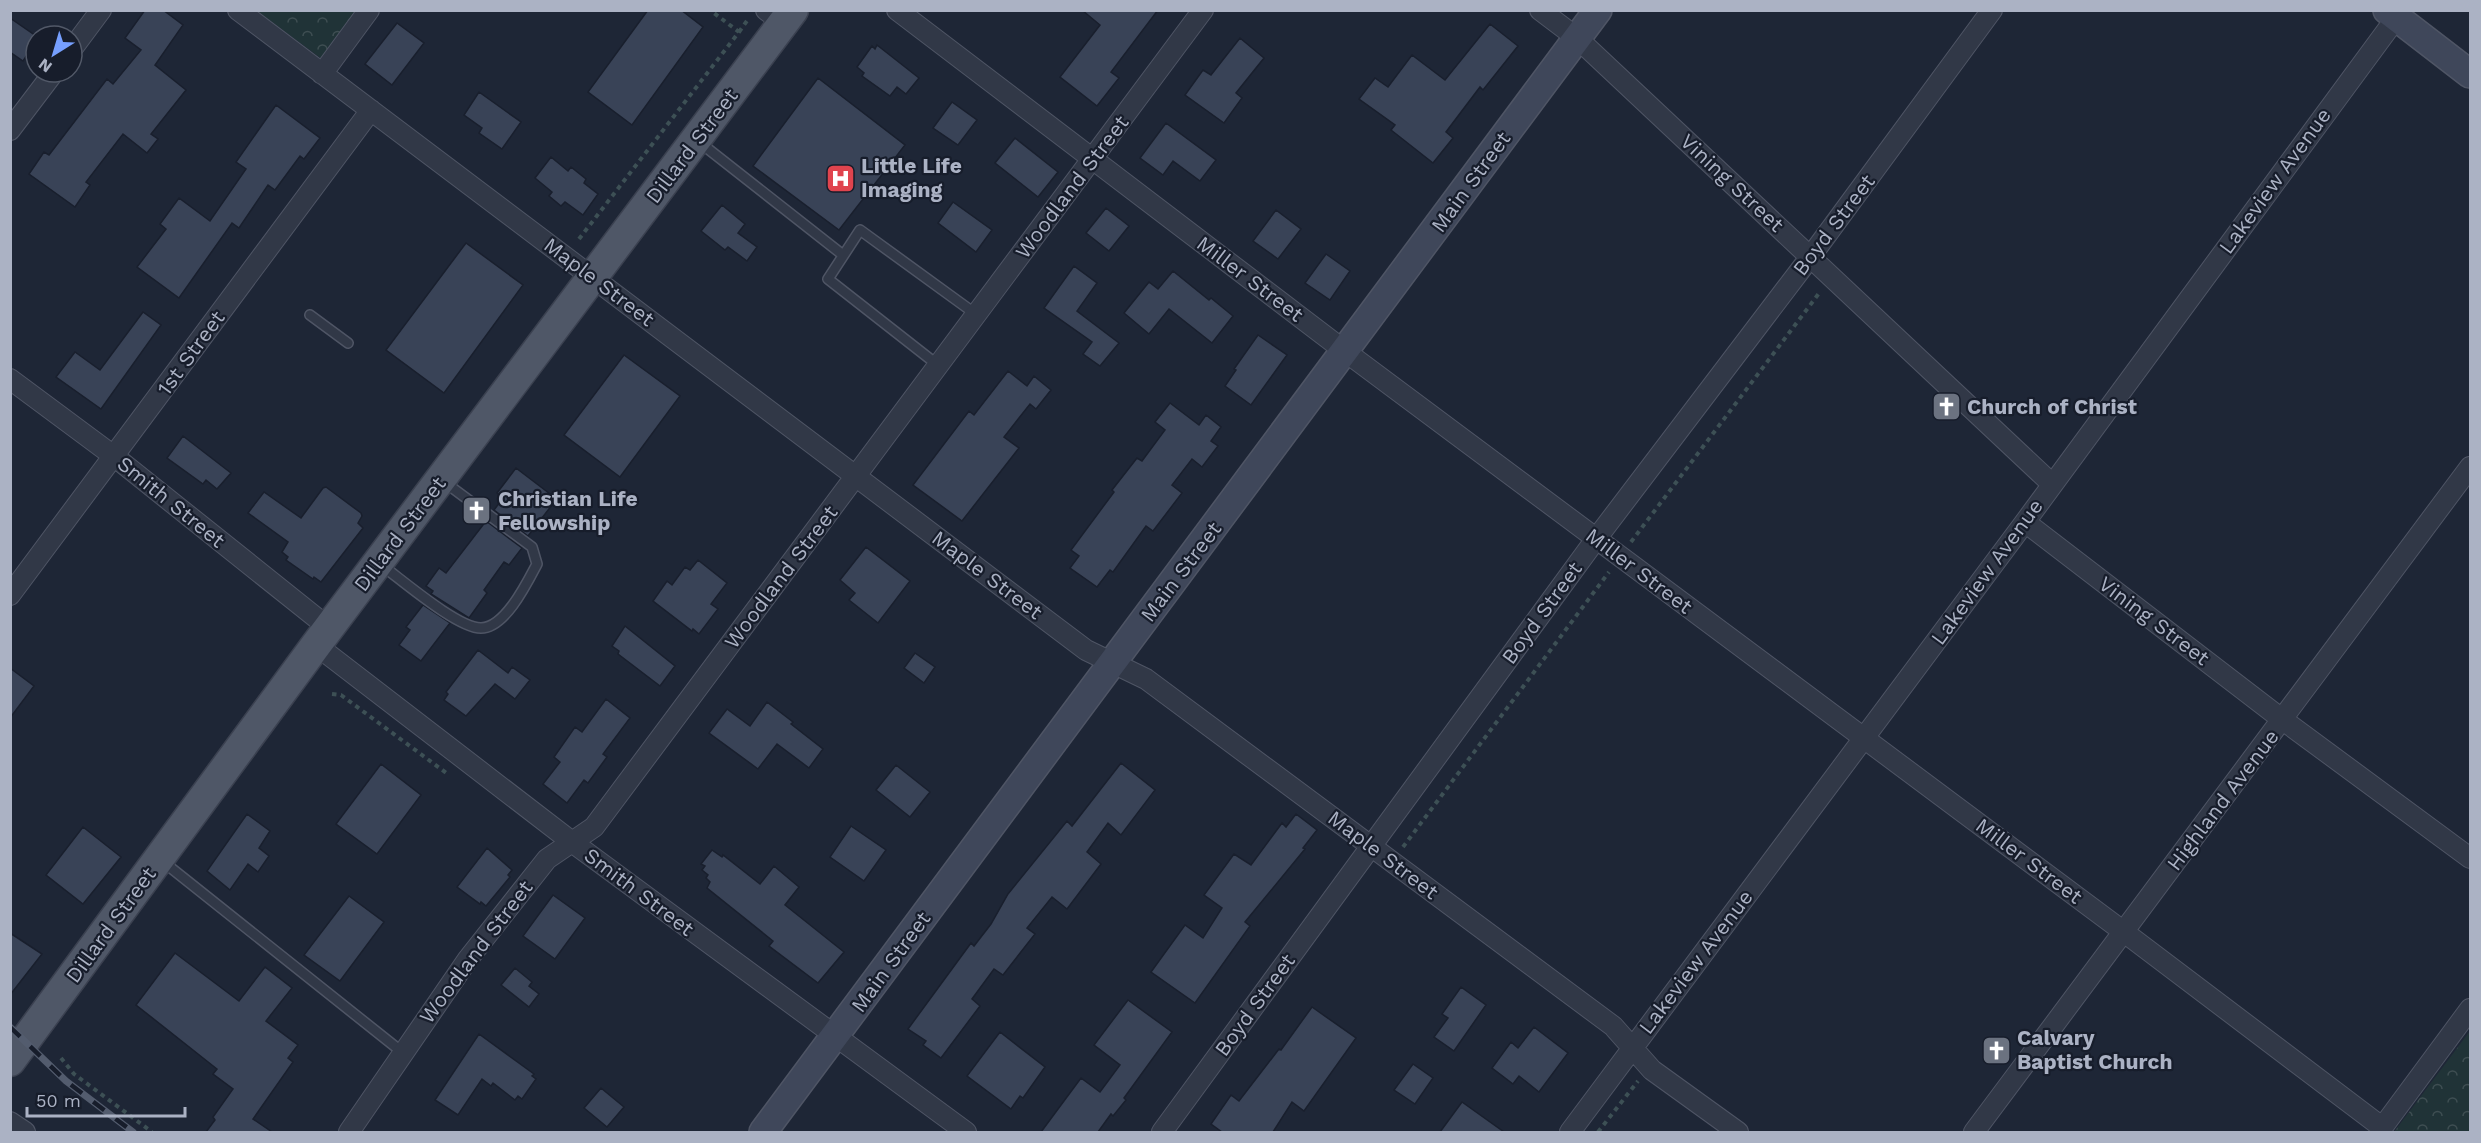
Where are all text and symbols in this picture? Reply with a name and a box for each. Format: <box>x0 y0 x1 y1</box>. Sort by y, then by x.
north arrow <box>24 24 84 84</box>
text: N <box>35 54 56 77</box>
street label: Dillard Street <box>640 83 743 208</box>
street label: Lakeview Avenue <box>2213 103 2336 258</box>
street label: Woodland Street <box>1010 110 1134 263</box>
street label: Main Street <box>1426 126 1516 237</box>
street label: Vining Street <box>1675 128 1789 237</box>
place label: Little Life Imaging <box>861 153 962 202</box>
hospital icon: Little Life Imaging <box>824 162 856 194</box>
street label: Boyd Street <box>1787 169 1880 280</box>
street label: Miller Street <box>1192 230 1309 327</box>
street label: Maple Street <box>539 232 660 331</box>
street label: 1st Street <box>152 305 230 400</box>
church icon: Church of Christ <box>1930 391 1962 423</box>
place label: Church of Christ <box>1967 394 2137 419</box>
street label: Smith Street <box>112 451 230 553</box>
street label: Dillard Street <box>348 471 451 596</box>
place label: Christian Life Fellowship <box>498 486 638 535</box>
street label: Lakeview Avenue <box>1925 494 2048 649</box>
church icon: Christian Life Fellowship <box>461 495 493 527</box>
street label: Woodland Street <box>719 500 843 653</box>
street label: Main Street <box>1135 517 1226 627</box>
street label: Miller Street <box>1581 522 1698 619</box>
street label: Maple Street <box>927 525 1048 624</box>
street label: Boyd Street <box>1496 557 1587 669</box>
street label: Vining Street <box>2094 571 2215 671</box>
street label: Highland Avenue <box>2161 724 2284 875</box>
street label: Maple Street <box>1323 805 1444 904</box>
street label: Miller Street <box>1971 812 2088 909</box>
street label: Smith Street <box>579 842 699 941</box>
street label: Dillard Street <box>60 862 161 988</box>
street label: Woodland Street <box>414 875 538 1028</box>
street label: Lakeview Avenue <box>1633 885 1758 1039</box>
street label: Main Street <box>846 906 936 1017</box>
street label: Boyd Street <box>1209 949 1300 1061</box>
place label: Calvary Baptist Church <box>2017 1025 2172 1074</box>
church icon: Calvary Baptist Church <box>1980 1034 2012 1066</box>
scale bar <box>27 1080 184 1118</box>
text: 50 m <box>36 1090 81 1111</box>

